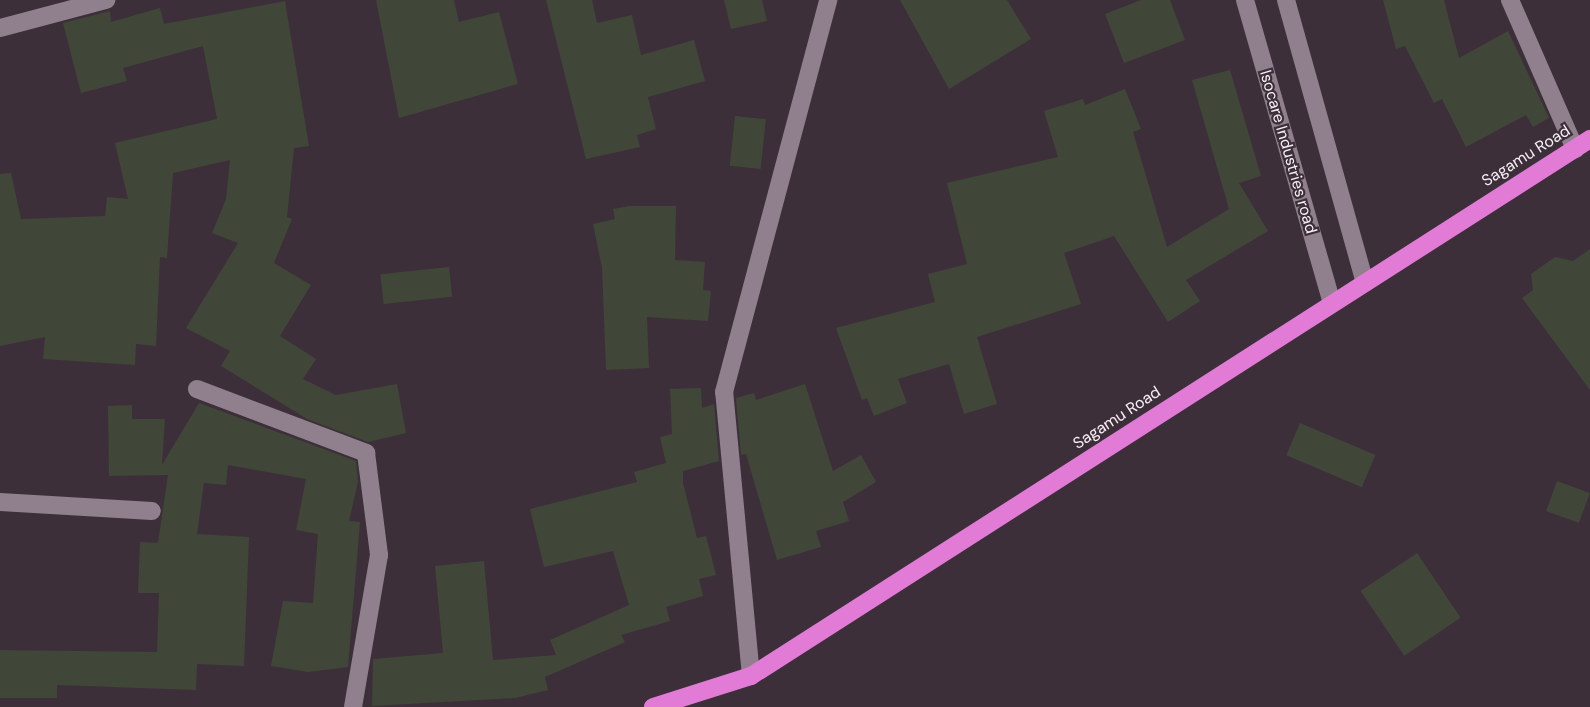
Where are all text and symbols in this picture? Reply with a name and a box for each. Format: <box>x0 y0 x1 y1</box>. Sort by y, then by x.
street label: Isocare Industries road <box>1255 68 1321 236</box>
street label: Sagamu Road <box>1478 121 1574 191</box>
street label: Sagamu Road <box>1070 383 1164 453</box>

